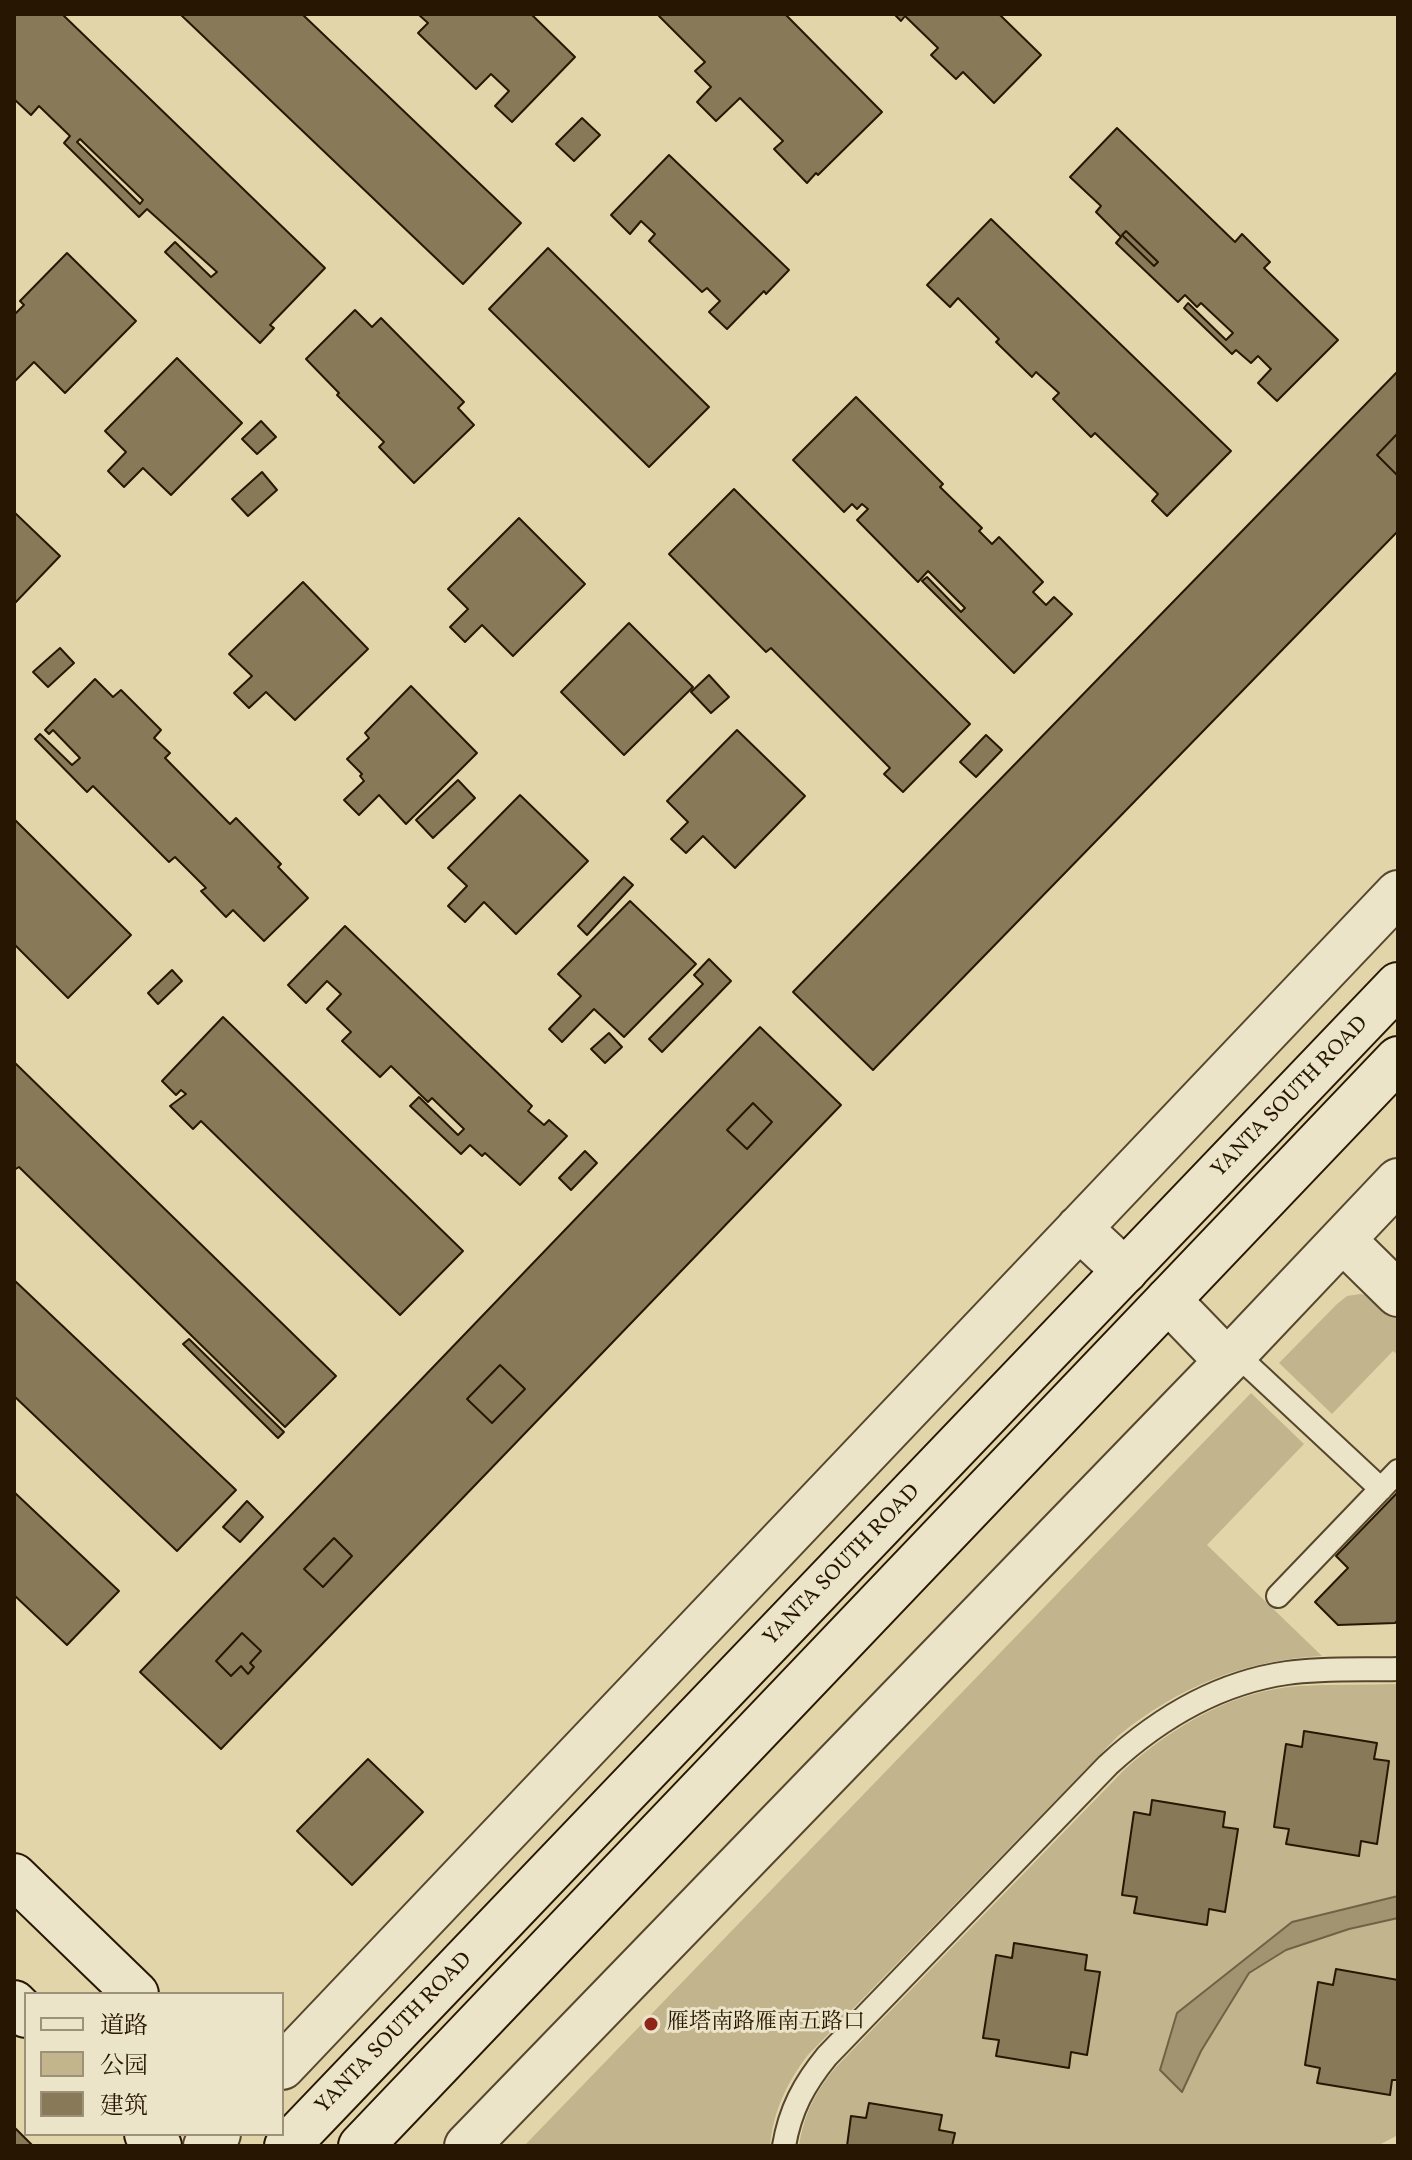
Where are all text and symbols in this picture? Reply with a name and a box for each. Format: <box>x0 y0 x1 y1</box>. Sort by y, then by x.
street label: YANTA SOUTH ROAD <box>1207 1012 1375 1184</box>
street label: YANTA SOUTH ROAD <box>759 1480 927 1652</box>
street label: YANTA SOUTH ROAD <box>311 1948 479 2120</box>
legend <box>24 1992 284 2136</box>
text: 道路 <box>100 2010 148 2044</box>
place label: 雁塔南路雁南五路口 <box>667 2011 865 2037</box>
marker: 雁塔南路雁南五路口 <box>642 2015 660 2033</box>
text: 公园 <box>100 2050 148 2084</box>
text: 建筑 <box>100 2090 148 2124</box>

